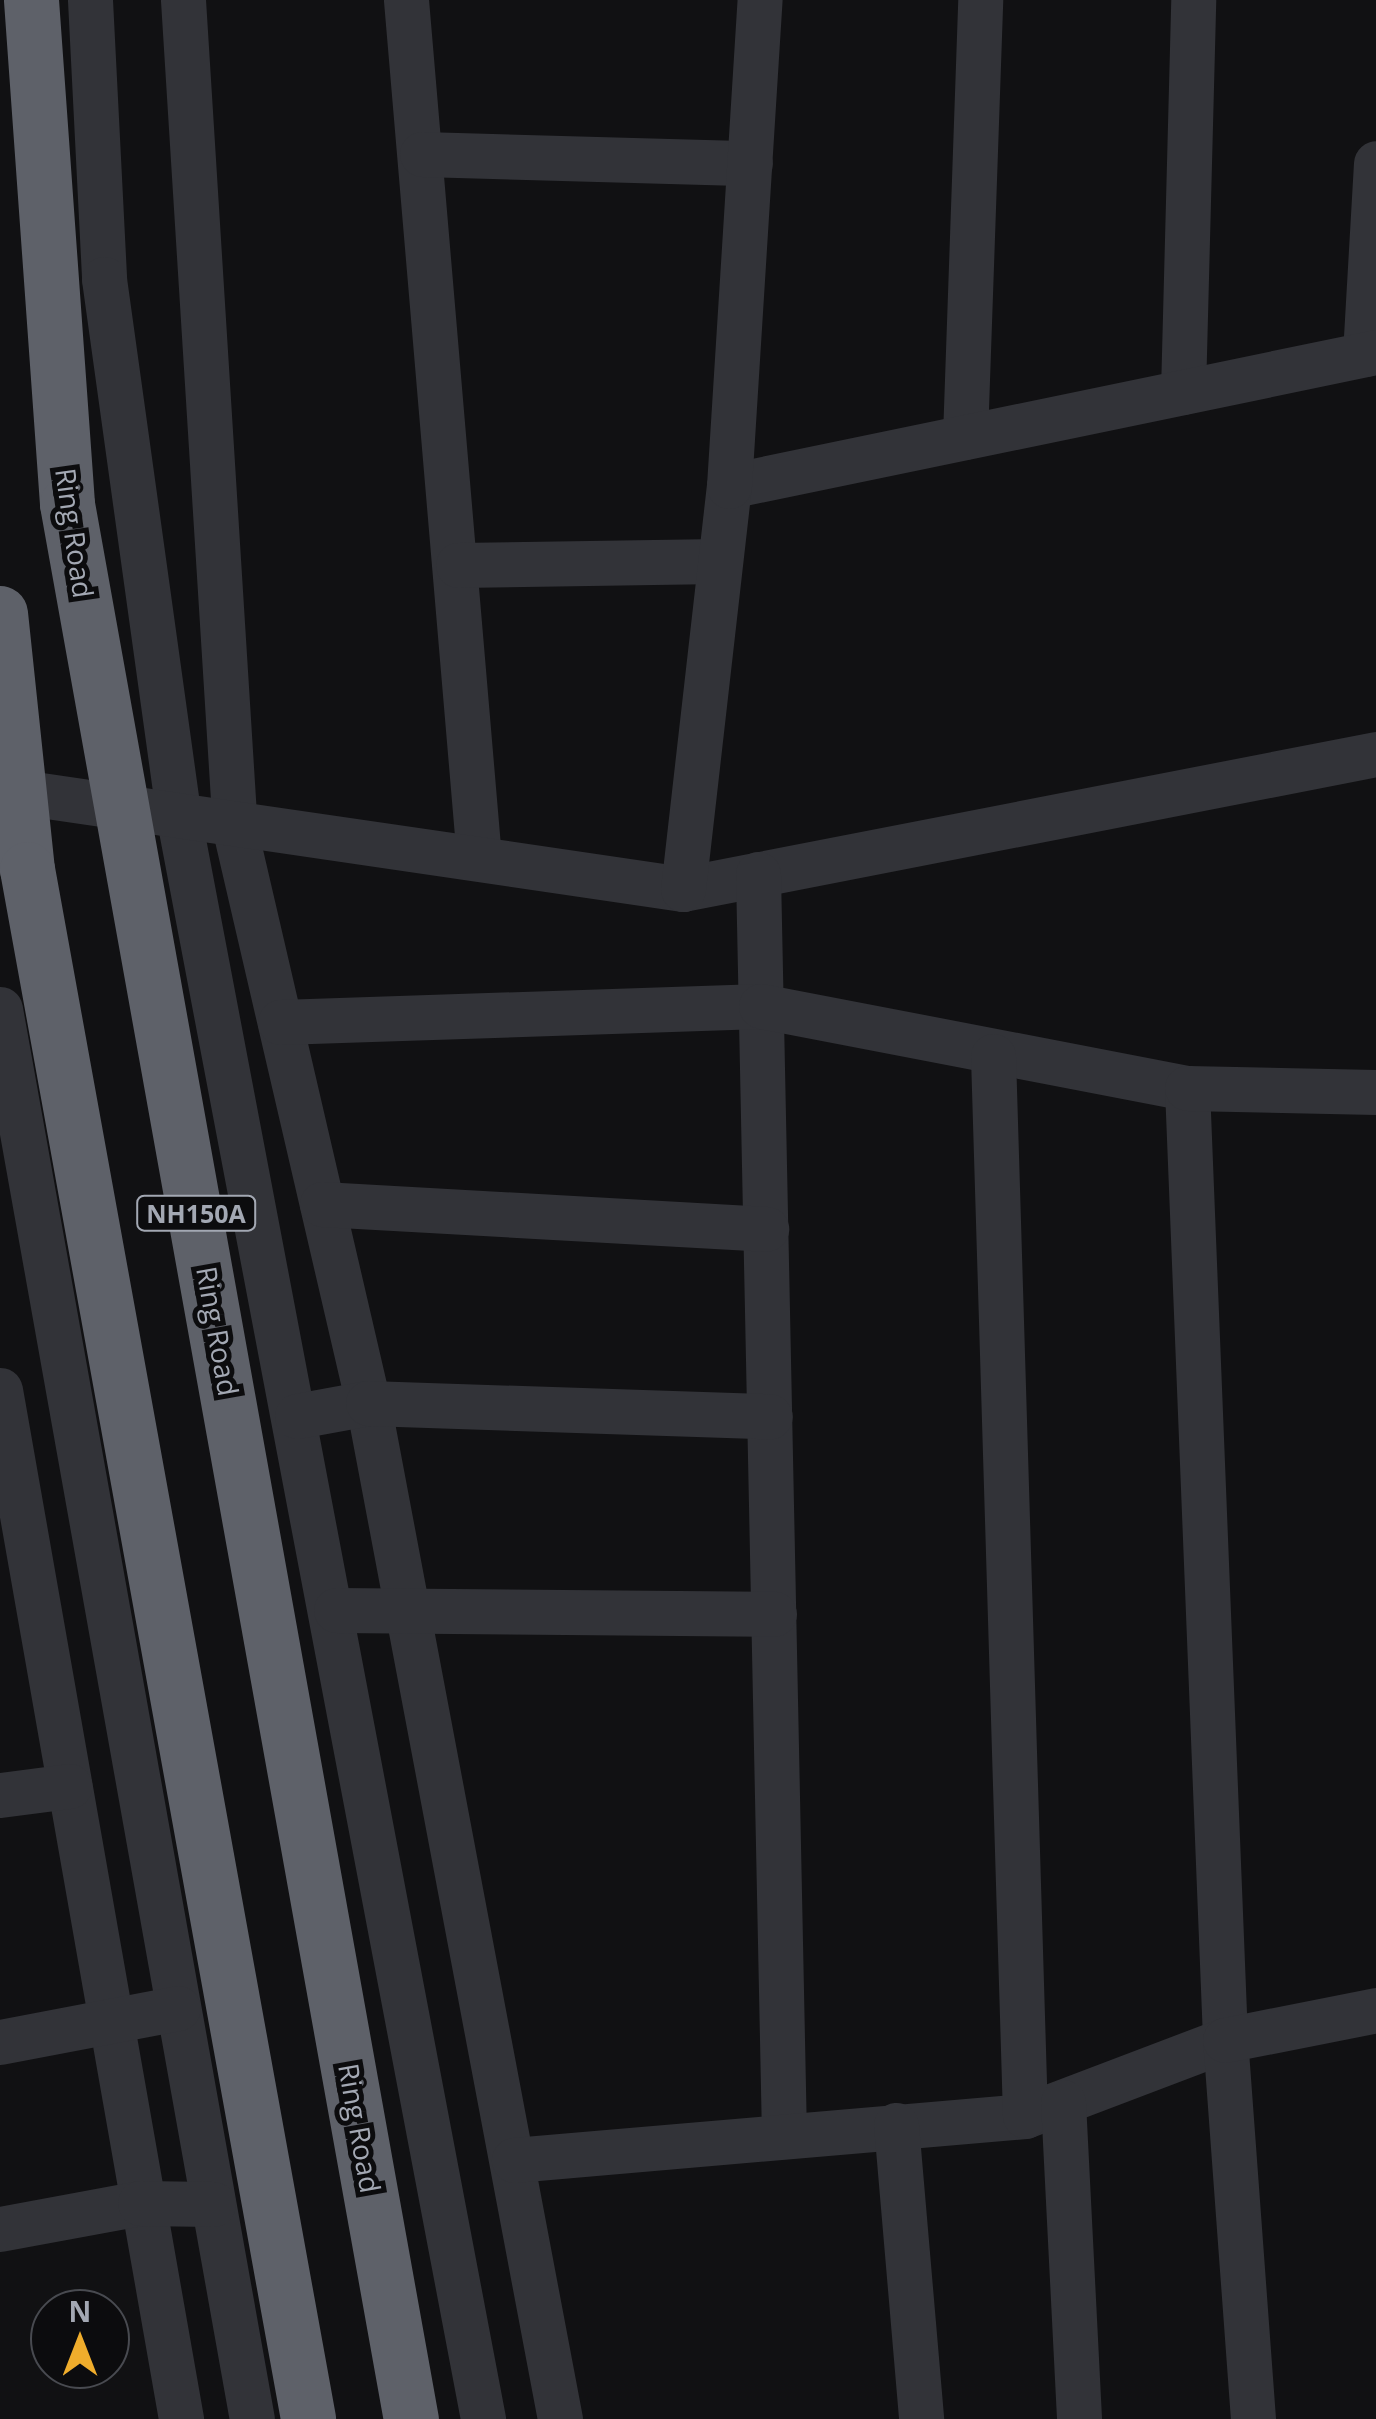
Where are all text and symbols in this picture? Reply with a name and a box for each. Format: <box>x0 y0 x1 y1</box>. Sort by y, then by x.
street label: Ring Road <box>49 466 101 600</box>
road number: NH150A <box>136 1193 256 1233</box>
street label: Ring Road <box>190 1264 246 1398</box>
street label: Ring Road <box>332 2061 388 2195</box>
north arrow <box>30 2289 130 2389</box>
text: N <box>69 2292 91 2330</box>

